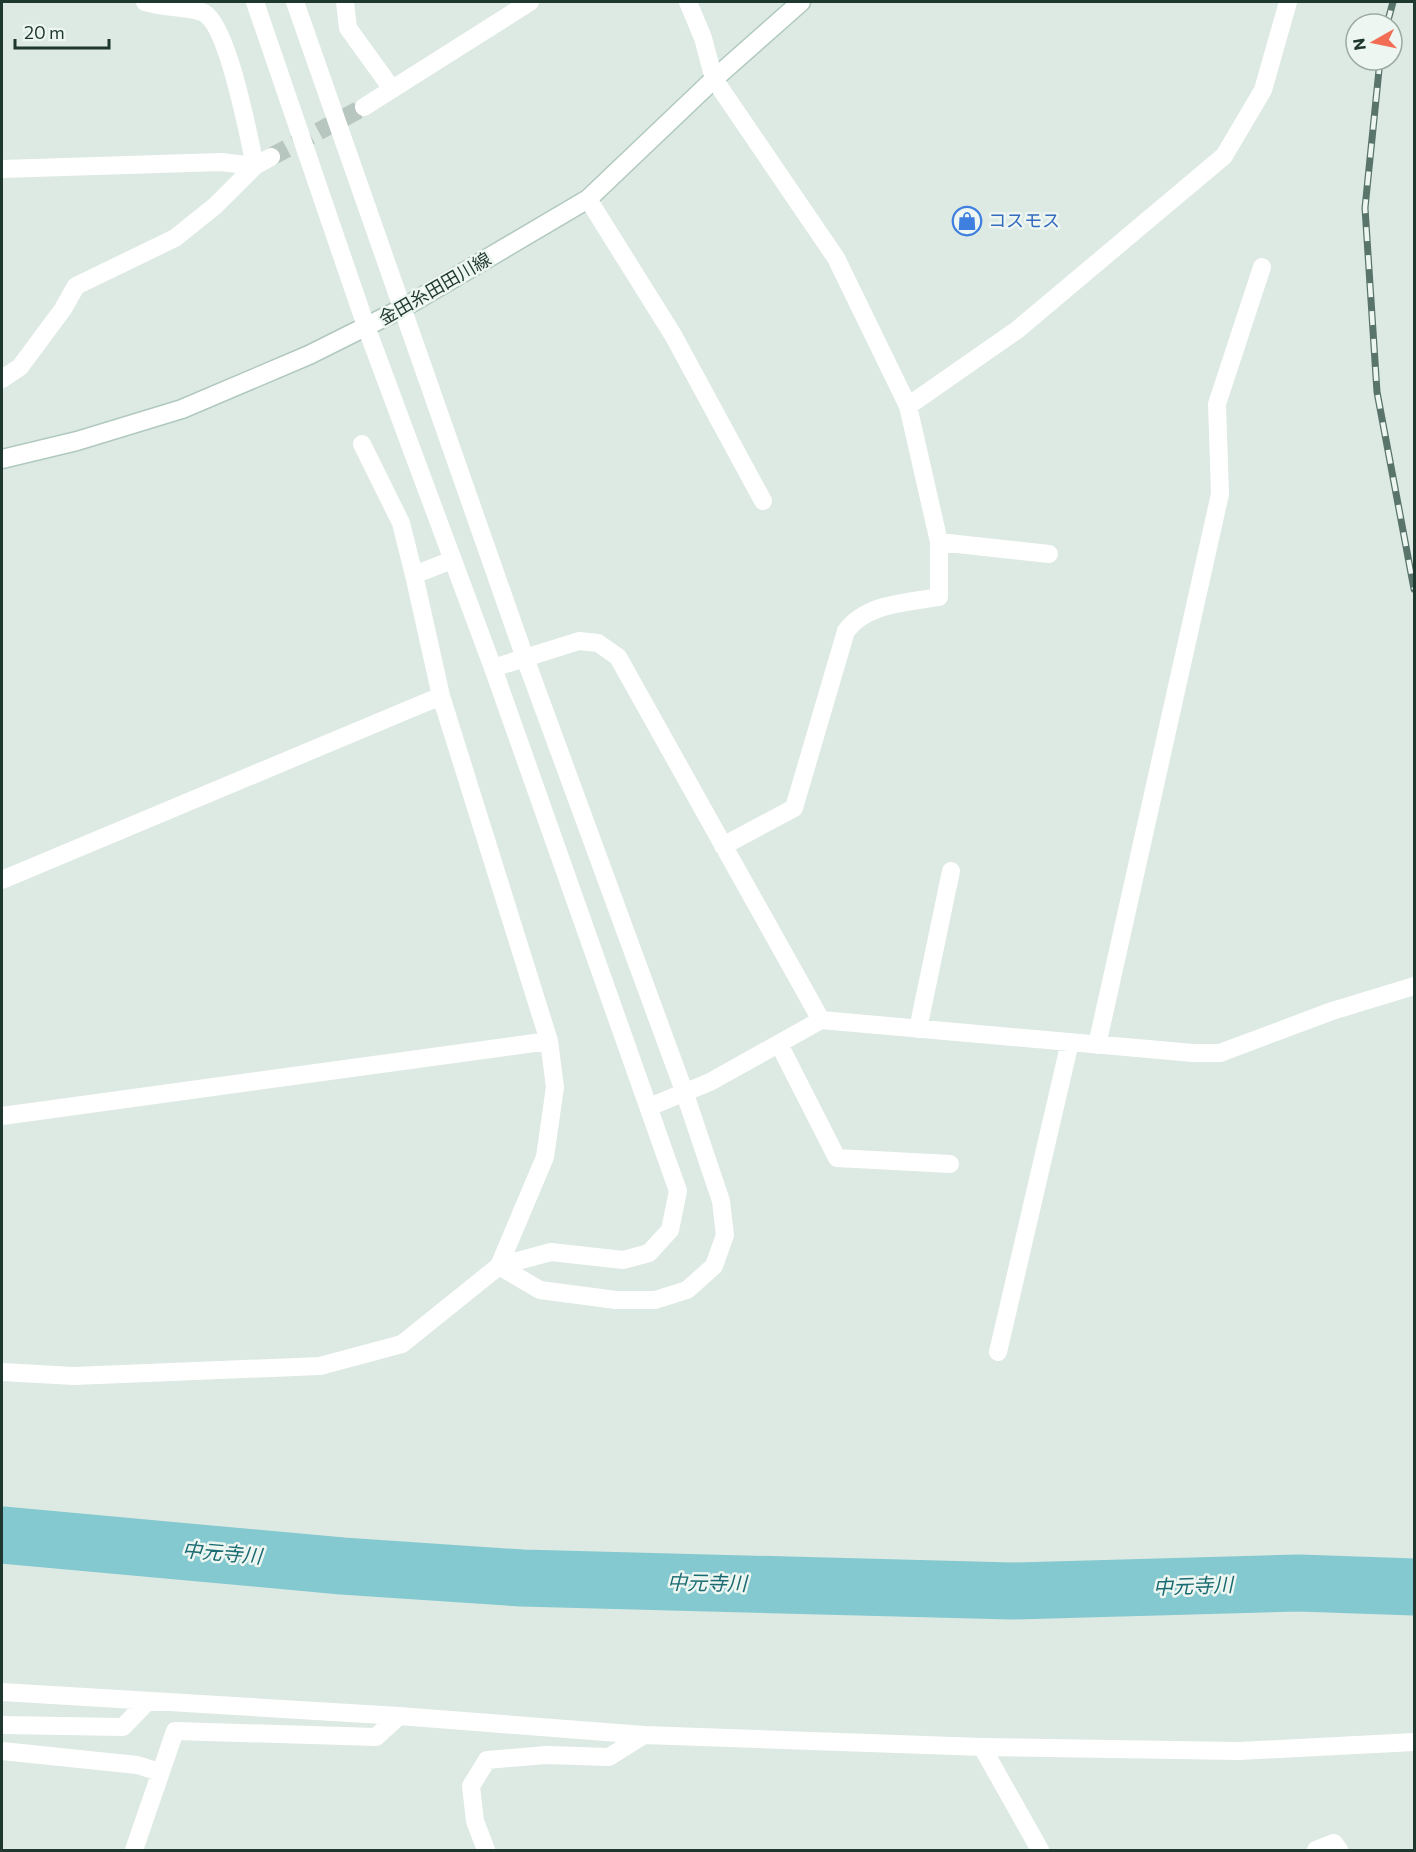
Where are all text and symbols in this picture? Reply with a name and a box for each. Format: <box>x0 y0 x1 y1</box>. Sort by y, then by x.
scale bar <box>15 12 110 50</box>
north arrow <box>1344 12 1404 72</box>
text: 20 m <box>24 21 65 43</box>
text: N <box>1348 37 1369 52</box>
shop icon: コスモス <box>951 205 983 237</box>
place label: コスモス <box>988 209 1060 231</box>
street label: 金田糸田田川線 <box>374 247 495 329</box>
water label: 中元寺川 <box>181 1537 265 1568</box>
water label: 中元寺川 <box>667 1569 749 1595</box>
water label: 中元寺川 <box>1153 1572 1235 1598</box>

